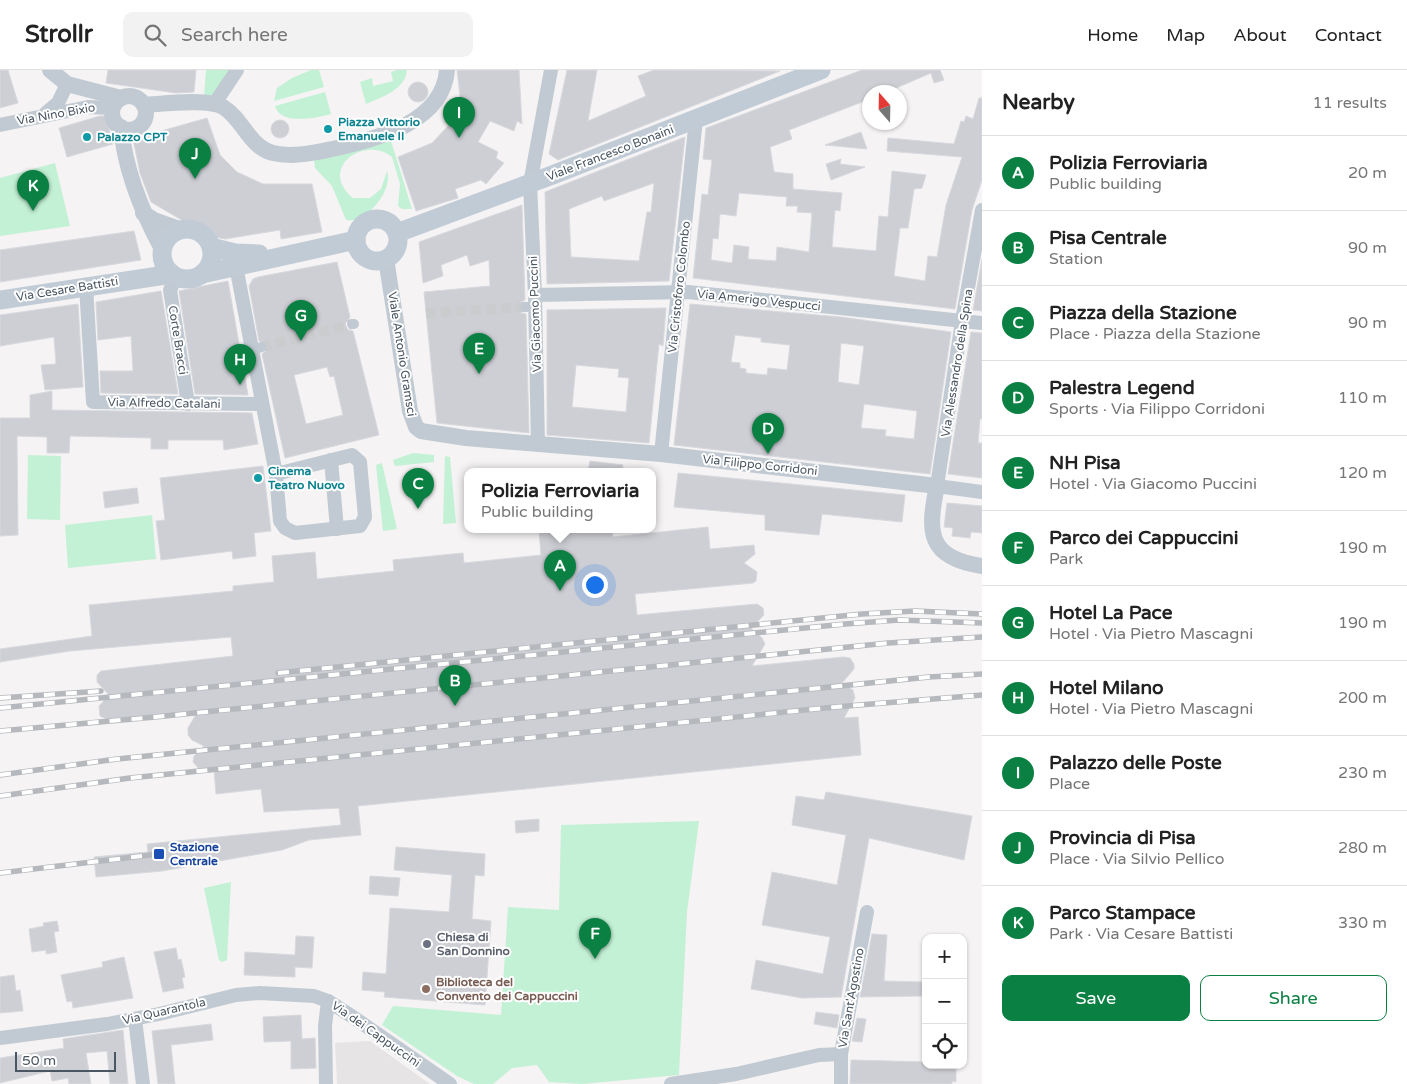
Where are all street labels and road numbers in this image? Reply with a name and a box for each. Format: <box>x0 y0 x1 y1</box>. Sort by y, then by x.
street label: Via Nino Bixio <box>16 100 96 128</box>
street label: Viale Francesco Bonaini <box>544 122 676 184</box>
street label: Via Cristoforo Colombo <box>665 220 693 354</box>
street label: Via Giacomo Puccini <box>526 256 544 372</box>
street label: Via Cesare Battisti <box>15 274 119 304</box>
street label: Via Amerigo Vespucci <box>697 287 821 313</box>
street label: Via Alessandro della Spina <box>938 288 976 438</box>
street label: Viale Antonio Gramsci <box>385 291 419 417</box>
street label: Corte Bracci <box>166 304 190 376</box>
street label: Via Alfredo Catalani <box>107 395 221 411</box>
street label: Via Filippo Corridoni <box>702 452 818 478</box>
street label: Via Sant'Agostino <box>835 947 867 1049</box>
street label: Via Quarantola <box>121 995 207 1027</box>
street label: Via dei Cappuccini <box>329 998 423 1070</box>

